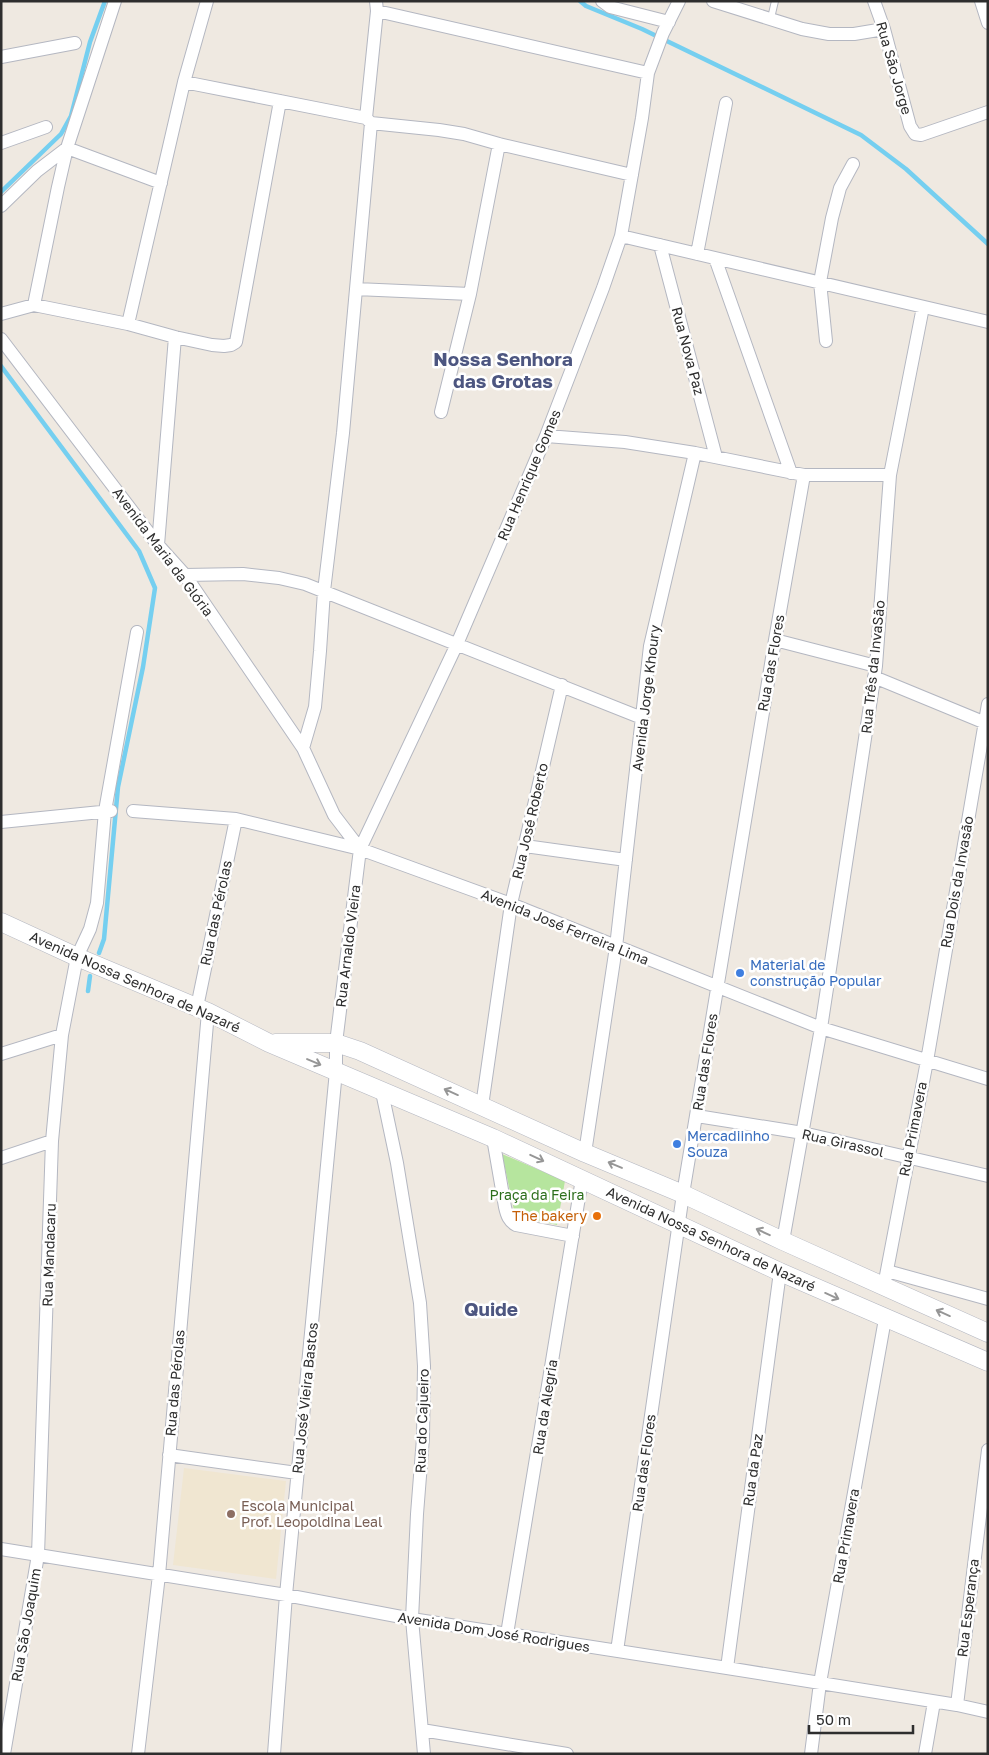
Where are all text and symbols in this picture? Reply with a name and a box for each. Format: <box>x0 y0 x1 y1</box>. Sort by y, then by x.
street label: Rua São Jorge <box>873 19 916 116</box>
street label: Rua Nova Paz <box>669 305 708 397</box>
district label: Nossa Senhora das Grotas <box>433 347 573 392</box>
street label: Rua Henrique Gomes <box>493 407 564 543</box>
street label: Avenida Maria da Glória <box>109 484 217 619</box>
street label: Rua Três da InvaSão <box>857 599 888 735</box>
street label: Rua das Flores <box>754 613 787 713</box>
street label: Avenida Jorge Khoury <box>628 624 663 772</box>
street label: Rua José Roberto <box>508 761 551 881</box>
street label: Rua Dois da Invasão <box>937 815 976 949</box>
street label: Rua das Pérolas <box>196 859 235 967</box>
street label: Rua Arnaldo Vieira <box>332 884 363 1008</box>
street label: Avenida José Ferreira Lima <box>479 885 652 968</box>
street label: Avenida Nossa Senhora de Nazaré <box>27 927 243 1036</box>
place label: Material de construção Popular <box>750 956 882 989</box>
marker: Material de construção Popular <box>734 967 746 979</box>
street label: Rua das Flores <box>688 1012 721 1112</box>
one-way arrow <box>306 1058 321 1067</box>
street label: Rua Primavera <box>895 1080 930 1178</box>
one-way arrow <box>444 1086 459 1096</box>
street label: Rua Girassol <box>800 1125 886 1160</box>
place label: Mercadiinho Souza <box>687 1127 770 1160</box>
marker: Mercadiinho Souza <box>671 1138 683 1150</box>
one-way arrow <box>529 1154 544 1164</box>
one-way arrow <box>608 1160 623 1170</box>
street label: Avenida Nossa Senhora de Nazaré <box>604 1183 818 1295</box>
park label: Praça da Feira <box>490 1186 584 1203</box>
street label: Rua Mandacaru <box>38 1203 59 1307</box>
place label: The bakery <box>512 1207 587 1224</box>
marker: The bakery <box>591 1210 603 1222</box>
one-way arrow <box>756 1227 771 1236</box>
one-way arrow <box>824 1291 839 1301</box>
district label: Quide <box>464 1297 518 1320</box>
one-way arrow <box>936 1308 951 1317</box>
street label: Rua José Vieira Bastos <box>288 1321 321 1475</box>
street label: Rua das Pérolas <box>161 1329 188 1437</box>
street label: Rua da Alegria <box>529 1358 560 1456</box>
street label: Rua do Cajueiro <box>411 1368 432 1474</box>
street label: Rua das Flores <box>628 1413 659 1513</box>
street label: Rua da Paz <box>739 1432 766 1507</box>
street label: Rua Primavera <box>829 1487 862 1585</box>
place label: Escola Municipal Prof. Leopoldina Leal <box>241 1497 382 1530</box>
marker: Escola Municipal Prof. Leopoldina Leal <box>225 1508 237 1520</box>
street label: Rua Esperança <box>953 1558 982 1658</box>
street label: Rua São Joaquim <box>7 1567 44 1683</box>
street label: Avenida Dom José Rodrigues <box>397 1608 591 1655</box>
scale bar <box>809 1702 913 1734</box>
text: 50 m <box>816 1710 851 1728</box>

